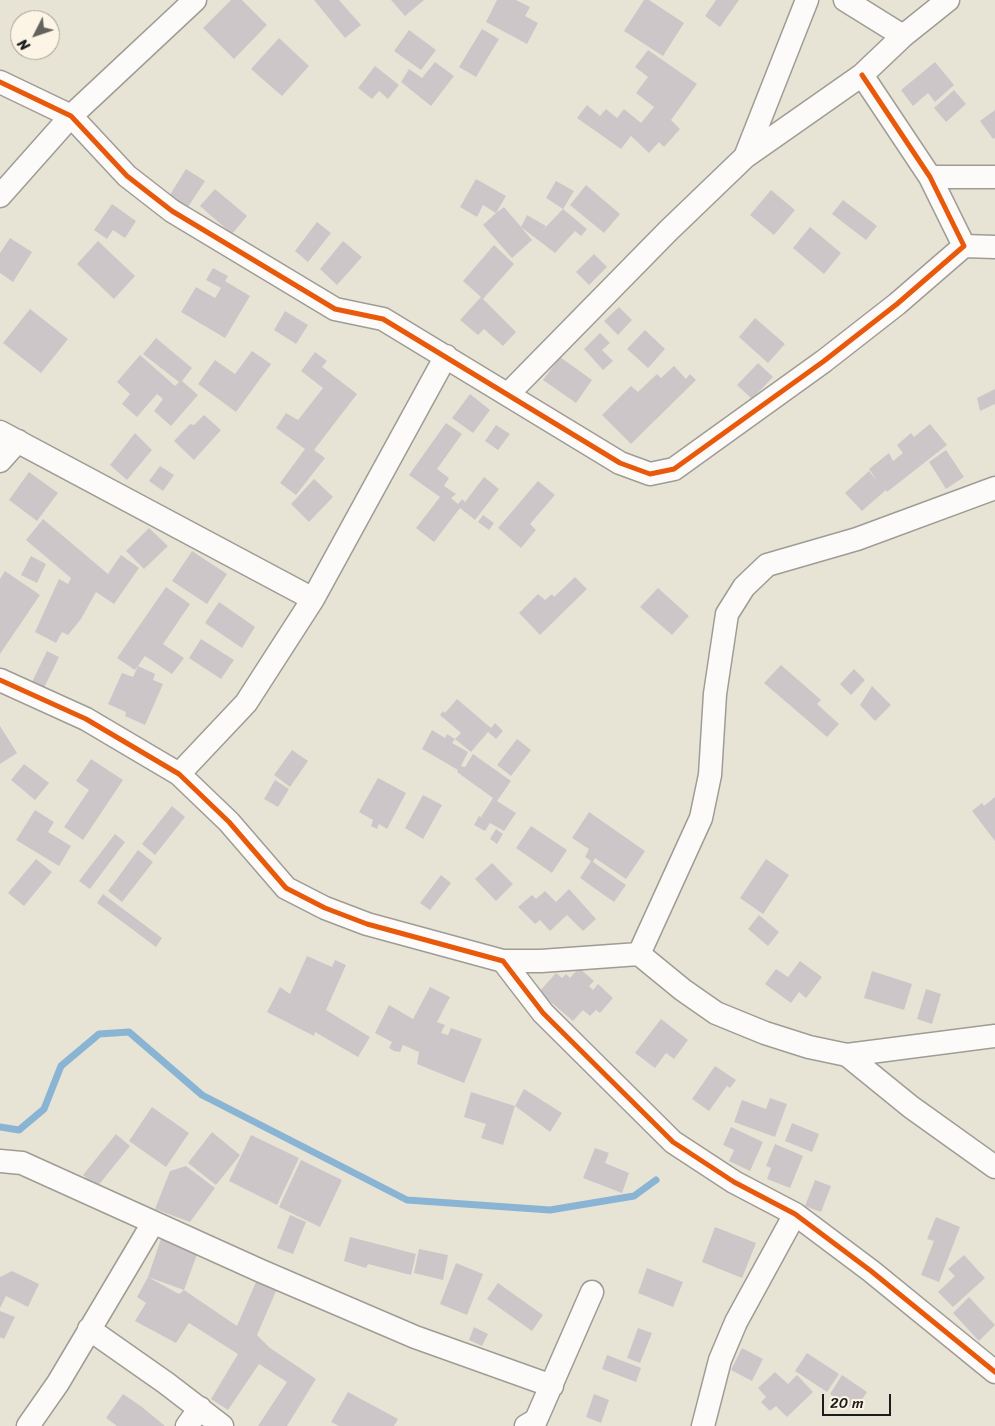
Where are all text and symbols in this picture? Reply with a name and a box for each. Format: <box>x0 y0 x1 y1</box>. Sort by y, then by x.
north arrow <box>10 10 60 60</box>
text: N <box>11 33 37 56</box>
scale bar <box>825 1384 894 1416</box>
text: 20 m <box>830 1390 864 1416</box>

